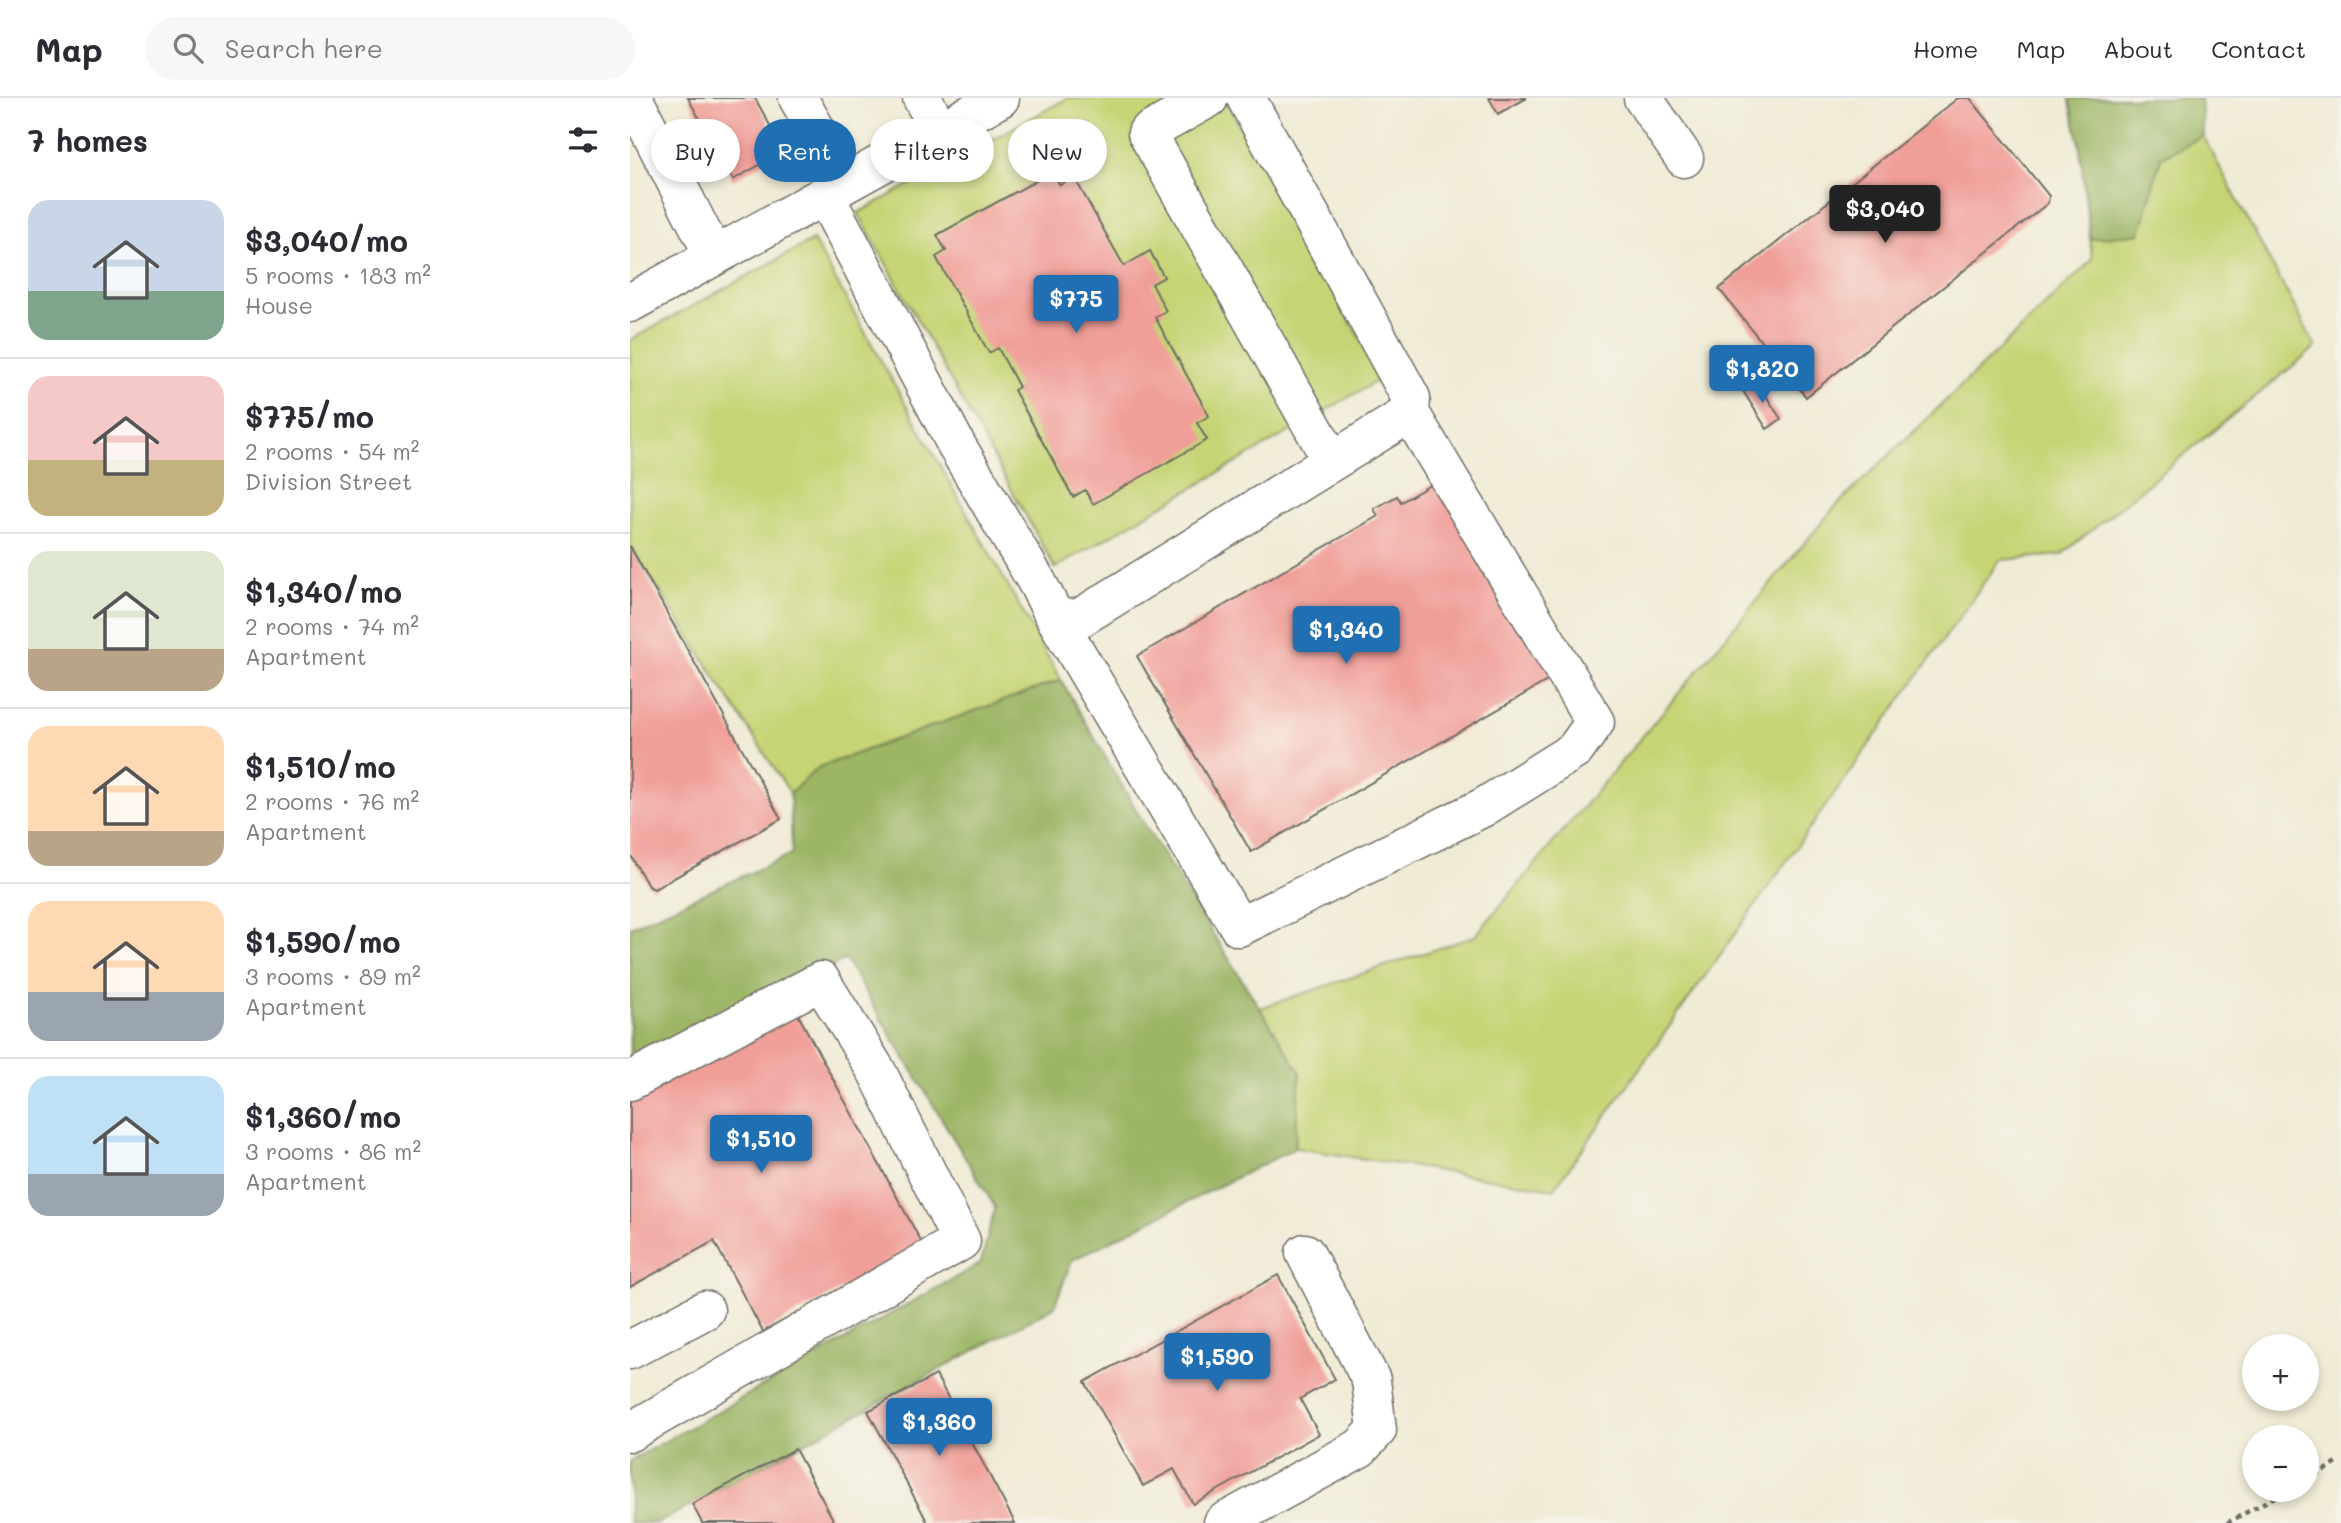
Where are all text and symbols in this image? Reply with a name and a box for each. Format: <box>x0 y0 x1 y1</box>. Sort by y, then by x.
search box <box>145 17 635 80</box>
text: Map <box>35 27 103 70</box>
icon: search <box>169 29 207 67</box>
text: Search here <box>225 31 383 65</box>
text: Home <box>1913 33 1978 64</box>
text: Map <box>2016 33 2065 64</box>
text: About <box>2103 33 2173 64</box>
text: Contact <box>2211 33 2306 64</box>
chip: Buy <box>651 119 740 182</box>
chip: Rent <box>754 119 856 182</box>
chip: Filters <box>870 119 994 182</box>
chip: New <box>1008 119 1107 182</box>
text: 7 homes <box>28 120 148 160</box>
icon: filters <box>564 121 602 159</box>
pin: $3,040 <box>1828 186 1942 245</box>
text: $3,040 <box>1845 193 1925 223</box>
text: $3,040/mo <box>245 220 408 260</box>
icon: home <box>84 228 168 312</box>
text: 5 rooms · 183 m² <box>245 260 431 290</box>
pin: $775 <box>1035 275 1117 335</box>
text: $775 <box>1049 283 1103 313</box>
text: House <box>245 290 313 320</box>
pin: $1,820 <box>1705 345 1819 405</box>
text: $1,820 <box>1725 353 1799 383</box>
text: $775/mo <box>245 396 374 436</box>
icon: home <box>84 404 168 488</box>
text: 2 rooms · 54 m² <box>245 436 420 466</box>
text: Division Street <box>245 466 412 496</box>
text: $1,340/mo <box>245 571 402 611</box>
icon: home <box>84 579 168 663</box>
pin: $1,340 <box>1289 606 1403 666</box>
text: 2 rooms · 74 m² <box>245 611 419 641</box>
text: $1,340 <box>1309 614 1383 644</box>
text: Apartment <box>245 641 367 671</box>
text: $1,510/mo <box>245 746 396 786</box>
icon: home <box>84 754 168 838</box>
text: 2 rooms · 76 m² <box>245 786 419 816</box>
text: Apartment <box>245 816 367 846</box>
text: $1,590/mo <box>245 921 400 961</box>
icon: home <box>84 929 168 1013</box>
text: 3 rooms · 89 m² <box>245 961 421 991</box>
text: Apartment <box>245 991 367 1021</box>
text: $1,360/mo <box>245 1096 401 1136</box>
icon: home <box>84 1104 168 1188</box>
pin: $1,510 <box>704 1116 818 1175</box>
text: $1,510 <box>726 1123 796 1153</box>
text: 3 rooms · 86 m² <box>245 1136 421 1166</box>
text: Apartment <box>245 1166 367 1196</box>
pin: $1,590 <box>1160 1334 1274 1393</box>
map controls <box>2242 1334 2319 1502</box>
button: + <box>2242 1334 2319 1411</box>
text: $1,590 <box>1180 1341 1254 1371</box>
pin: $1,360 <box>882 1398 996 1458</box>
text: $1,360 <box>902 1406 976 1436</box>
button: − <box>2242 1425 2319 1502</box>

